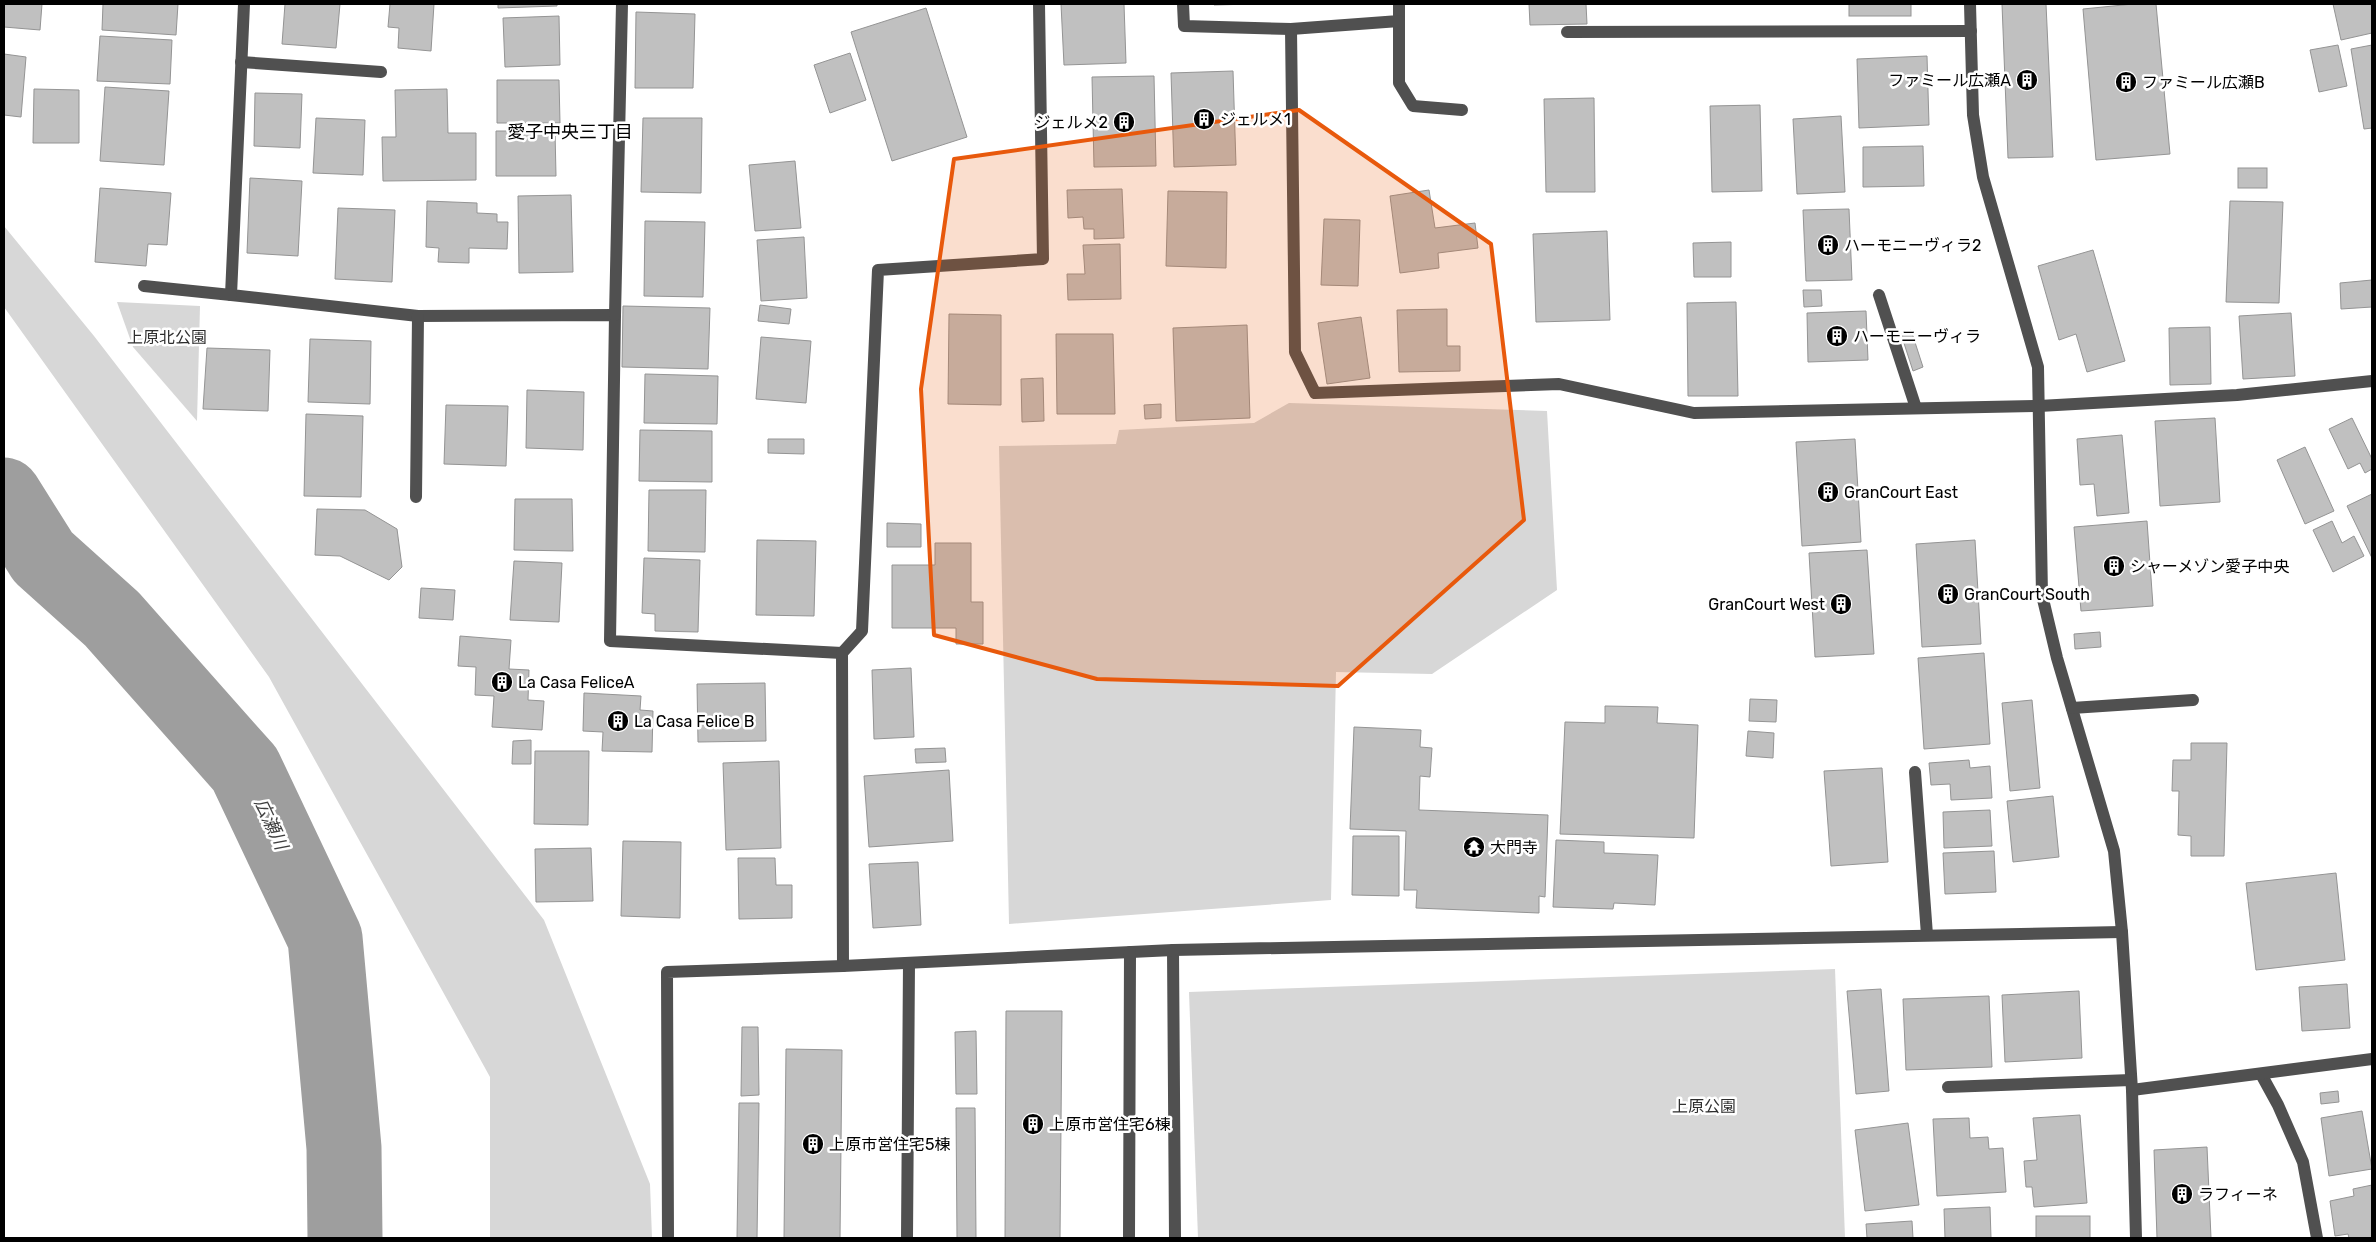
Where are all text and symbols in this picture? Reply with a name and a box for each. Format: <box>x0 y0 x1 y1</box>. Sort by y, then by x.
building icon: ファミール広瀬A <box>2015 68 2039 92</box>
building icon: ファミール広瀬B <box>2114 70 2138 94</box>
place label: ファミール広瀬A <box>1888 71 2011 90</box>
place label: ファミール広瀬B <box>2142 73 2265 92</box>
building icon: ジェルメ1 <box>1192 107 1216 131</box>
building icon: ジェルメ2 <box>1112 110 1136 134</box>
place label: ジェルメ1 <box>1220 110 1291 129</box>
place label: ジェルメ2 <box>1035 113 1108 132</box>
district label: 愛子中央三丁目 <box>507 121 633 143</box>
building icon: ハーモニーヴィラ2 <box>1816 233 1840 257</box>
place label: ハーモニーヴィラ2 <box>1844 236 1981 255</box>
building icon: ハーモニーヴィラ <box>1825 324 1849 348</box>
place label: ハーモニーヴィラ <box>1853 327 1981 346</box>
park label: 上原北公園 <box>127 328 207 347</box>
building icon: GranCourt East <box>1816 480 1840 504</box>
place label: GranCourt East <box>1844 483 1958 502</box>
building icon: シャーメゾン愛子中央 <box>2102 554 2126 578</box>
place label: シャーメゾン愛子中央 <box>2130 557 2289 576</box>
building icon: GranCourt South <box>1936 582 1960 606</box>
place label: GranCourt South <box>1964 585 2090 604</box>
building icon: GranCourt West <box>1829 592 1853 616</box>
place label: GranCourt West <box>1708 595 1825 614</box>
building icon: La Casa FeliceA <box>490 670 514 694</box>
place label: La Casa FeliceA <box>518 673 635 692</box>
building icon: La Casa Felice B <box>606 709 630 733</box>
place label: La Casa Felice B <box>634 712 754 731</box>
water label: 広瀬川 <box>250 795 293 855</box>
temple icon: 大門寺 <box>1462 835 1486 859</box>
place label: 大門寺 <box>1490 838 1538 857</box>
park label: 上原公園 <box>1672 1097 1736 1116</box>
building icon: 上原市営住宅6棟 <box>1021 1112 1045 1136</box>
place label: 上原市営住宅6棟 <box>1049 1115 1171 1134</box>
building icon: 上原市営住宅5棟 <box>801 1132 825 1156</box>
place label: 上原市営住宅5棟 <box>829 1135 951 1154</box>
building icon: ラフィーネ <box>2170 1182 2194 1206</box>
place label: ラフィーネ <box>2198 1185 2278 1204</box>

